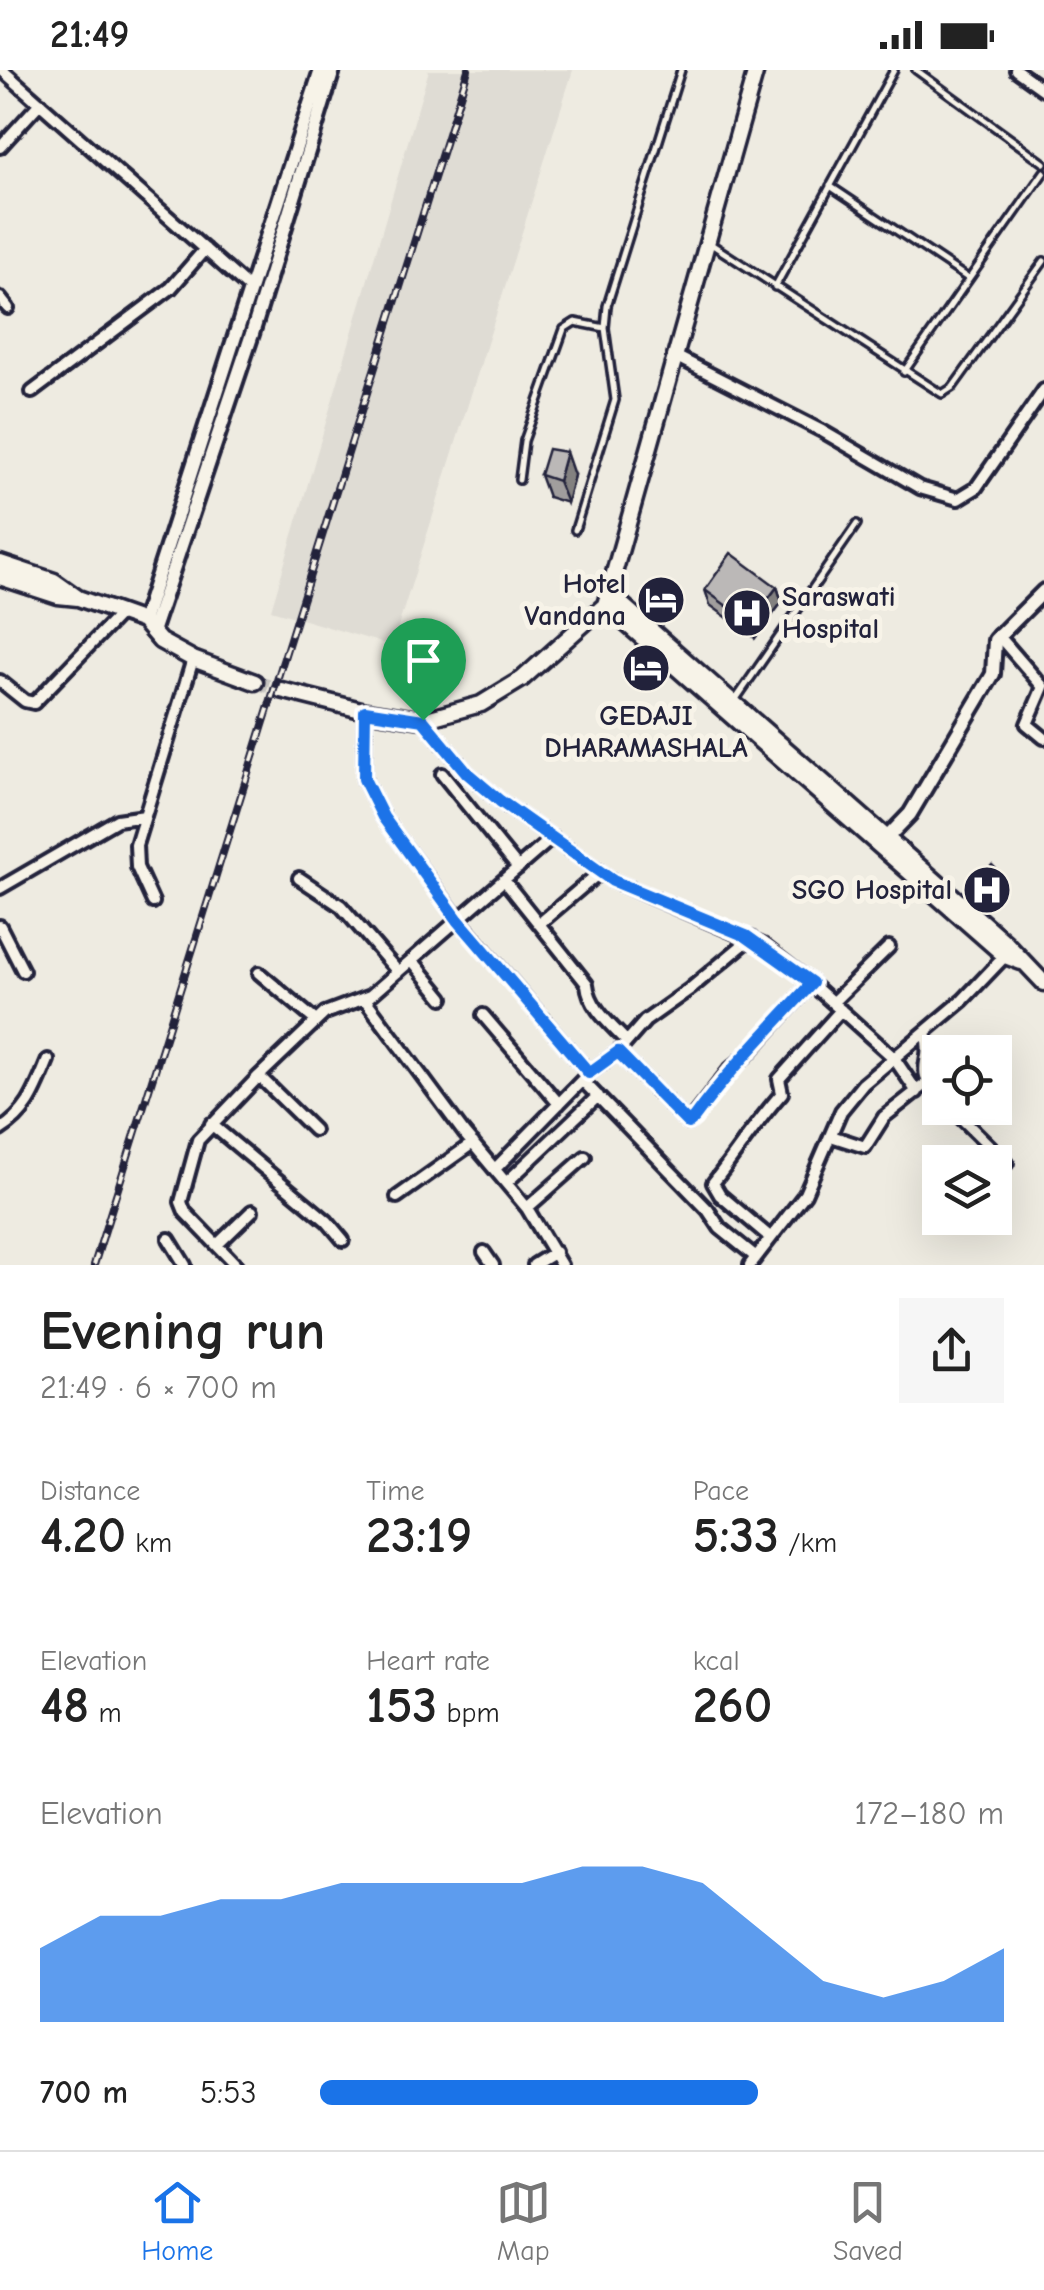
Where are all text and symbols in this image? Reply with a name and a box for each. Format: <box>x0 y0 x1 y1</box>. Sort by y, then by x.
text: 21:49 <box>50 13 129 57</box>
place label: Hotel Vandana <box>524 568 626 632</box>
hotel icon: Hotel Vandana <box>635 574 687 626</box>
place label: Saraswati Hospital <box>782 581 896 645</box>
hospital icon: Saraswati Hospital <box>721 587 773 639</box>
pin <box>381 618 466 721</box>
icon: arrive <box>396 633 451 688</box>
hotel icon: GEDAJI DHARAMASHALA <box>620 642 672 694</box>
place label: GEDAJI DHARAMASHALA <box>544 700 748 764</box>
hospital icon: SGO Hospital <box>961 864 1013 916</box>
place label: SGO Hospital <box>792 874 952 906</box>
map controls <box>922 1035 1012 1235</box>
button: locate <box>922 1035 1012 1125</box>
button: layers <box>922 1145 1012 1235</box>
button: share <box>899 1298 1004 1403</box>
text: Evening run <box>40 1299 325 1363</box>
text: 21:49 · 6 × 700 m <box>40 1369 277 1406</box>
text: Distance <box>40 1475 140 1507</box>
text: Time <box>366 1475 424 1507</box>
text: Pace <box>693 1475 749 1507</box>
text: 4.20 <box>40 1507 126 1565</box>
text: 23:19 <box>366 1507 472 1565</box>
text: 5:33 <box>693 1507 779 1565</box>
text: km <box>126 1527 172 1559</box>
text: /km <box>779 1527 837 1559</box>
text: Elevation <box>40 1645 147 1677</box>
text: Heart rate <box>366 1645 490 1677</box>
text: kcal <box>693 1645 740 1677</box>
text: 48 <box>40 1677 89 1735</box>
text: 153 <box>366 1677 437 1735</box>
text: 260 <box>693 1677 772 1735</box>
text: m <box>89 1697 122 1729</box>
text: bpm <box>437 1697 500 1729</box>
text: Elevation <box>40 1795 163 1832</box>
text: 172–180 m <box>854 1795 1004 1832</box>
text: 700 m <box>40 2074 128 2111</box>
text: 5:53 <box>200 2074 257 2111</box>
tab: Home <box>141 2175 213 2267</box>
tab: Map <box>496 2175 551 2267</box>
tab: Saved <box>833 2175 903 2267</box>

